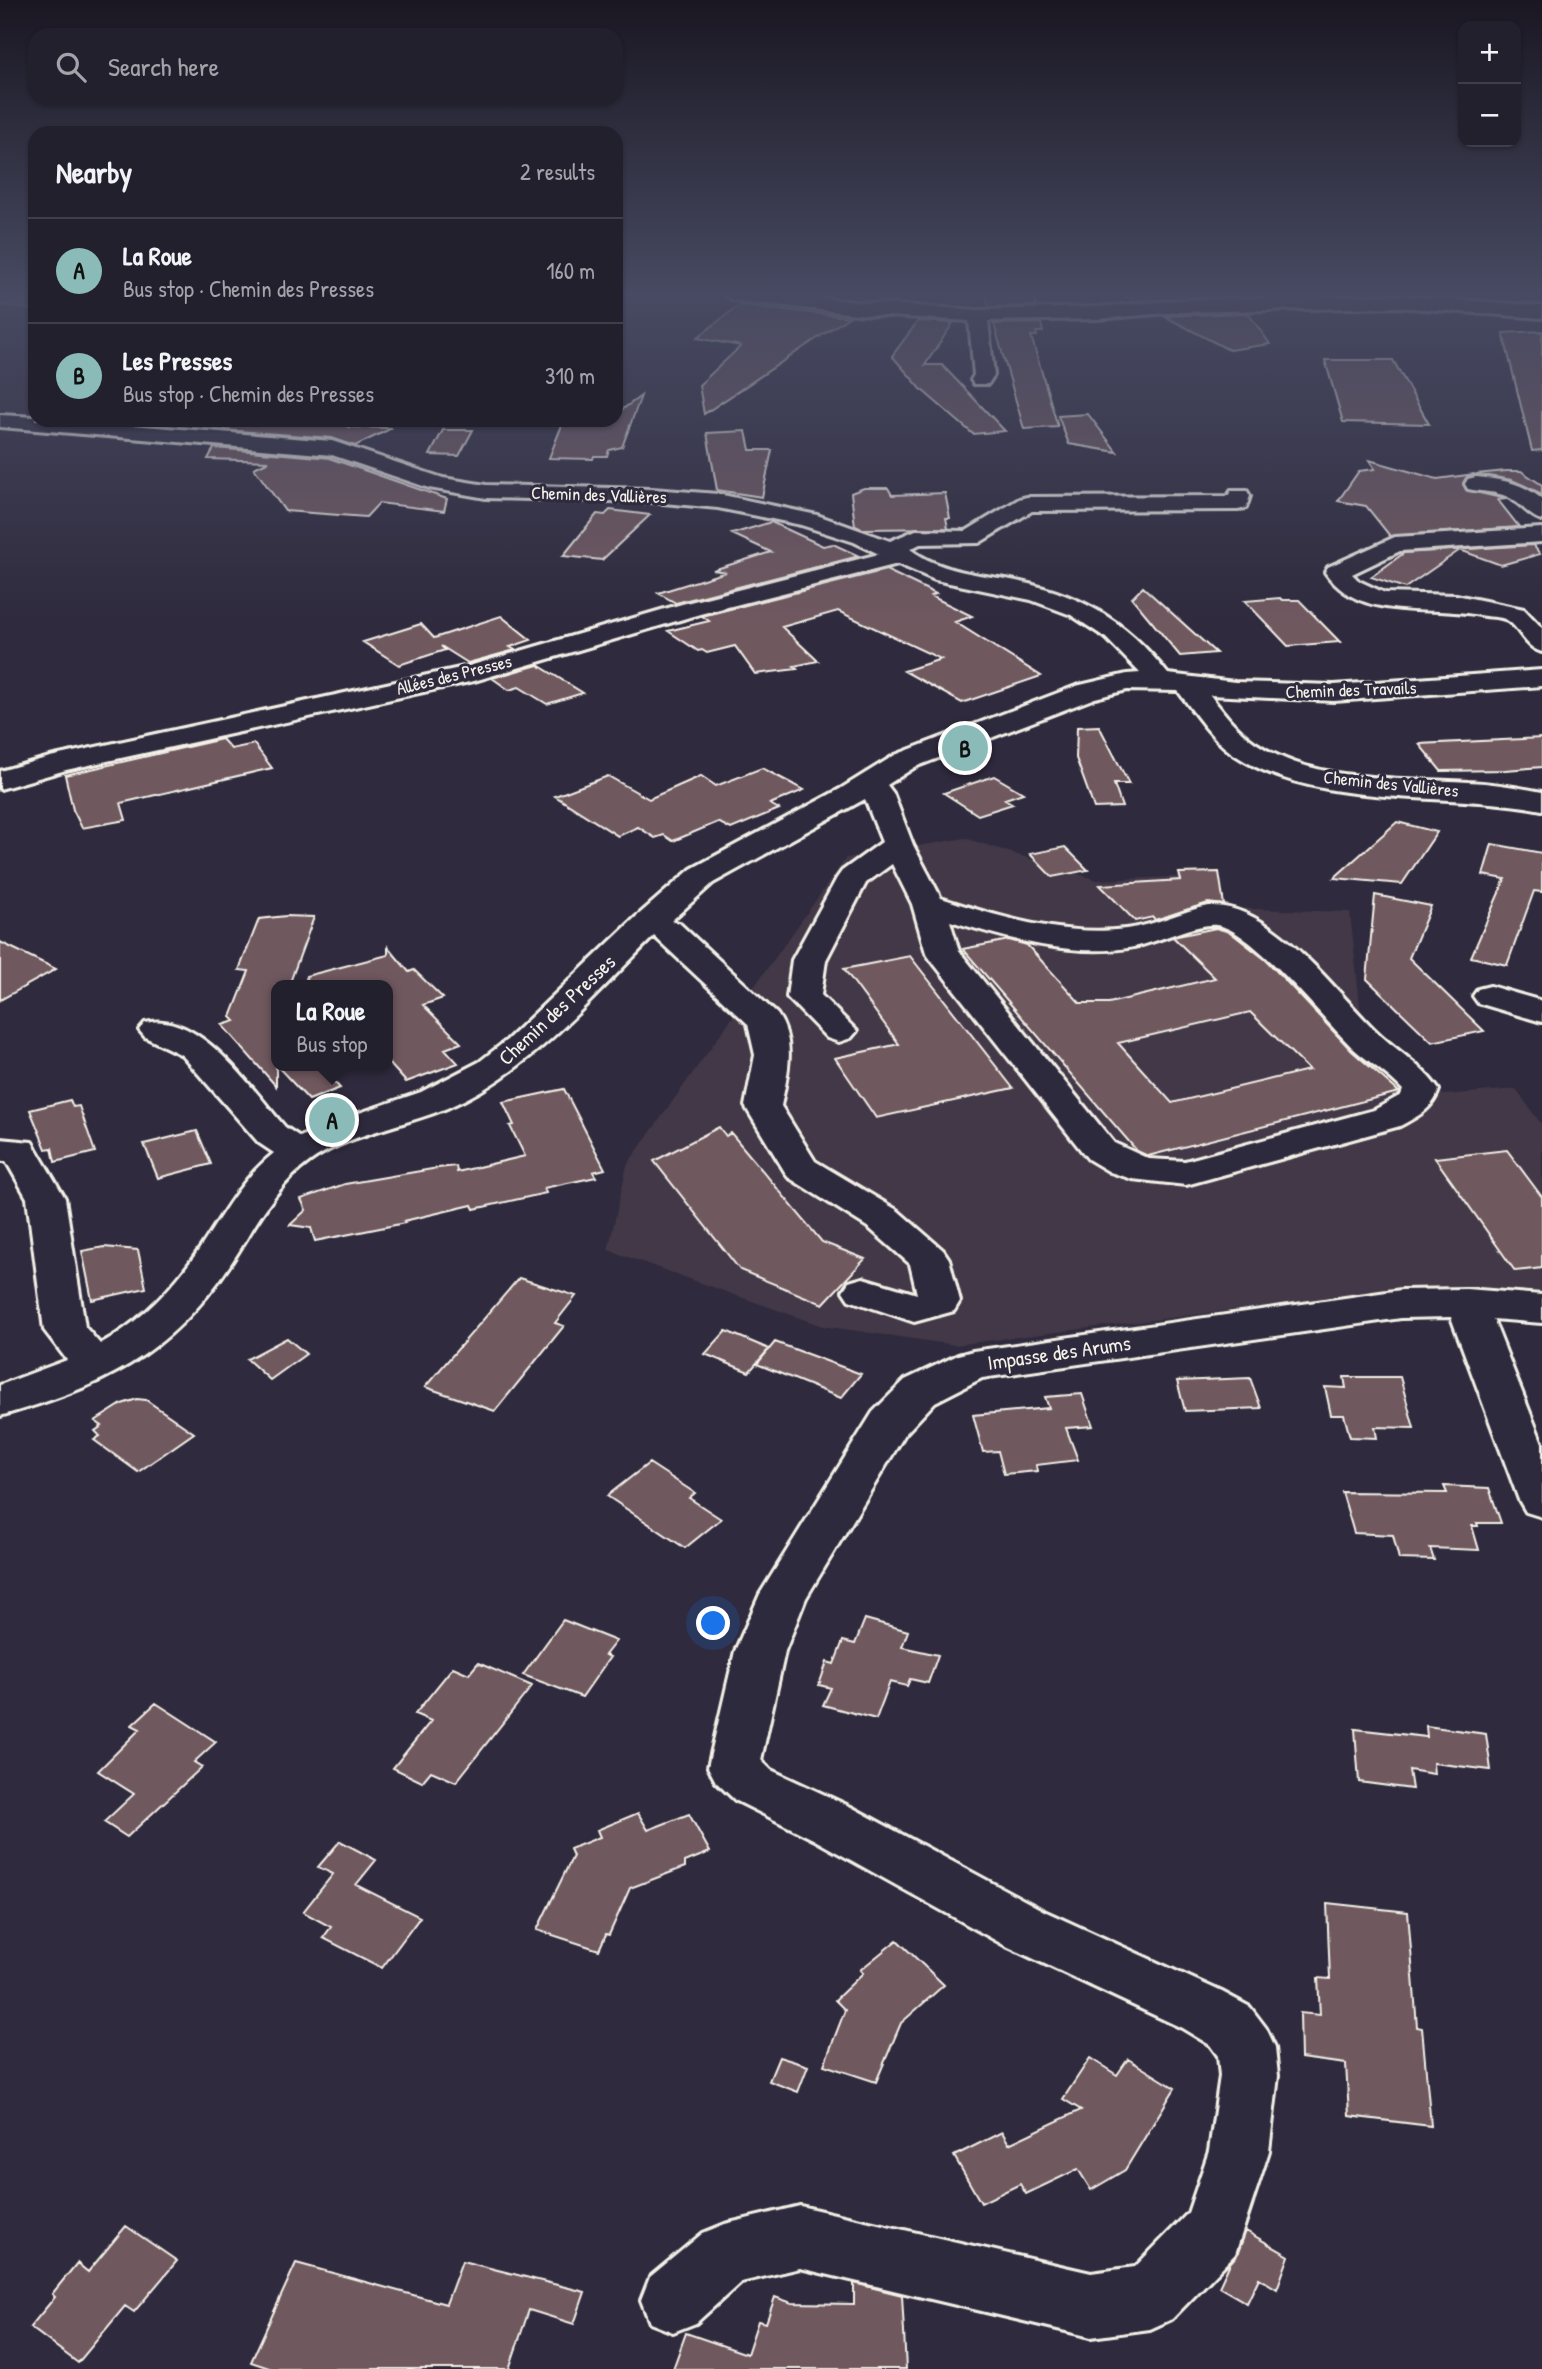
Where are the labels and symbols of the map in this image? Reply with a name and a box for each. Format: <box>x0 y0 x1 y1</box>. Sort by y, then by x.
street label: Chemin des Vallières <box>531 480 667 509</box>
street label: Allées des Presses <box>394 648 514 701</box>
street label: Chemin des Travails <box>1285 675 1417 704</box>
pin: B <box>942 722 988 774</box>
street label: Chemin des Vallières <box>1322 764 1460 803</box>
street label: Chemin des Presses <box>492 948 622 1072</box>
pin: A <box>309 1094 355 1146</box>
street label: Impasse des Arums <box>985 1328 1132 1377</box>
your location <box>696 1606 730 1640</box>

